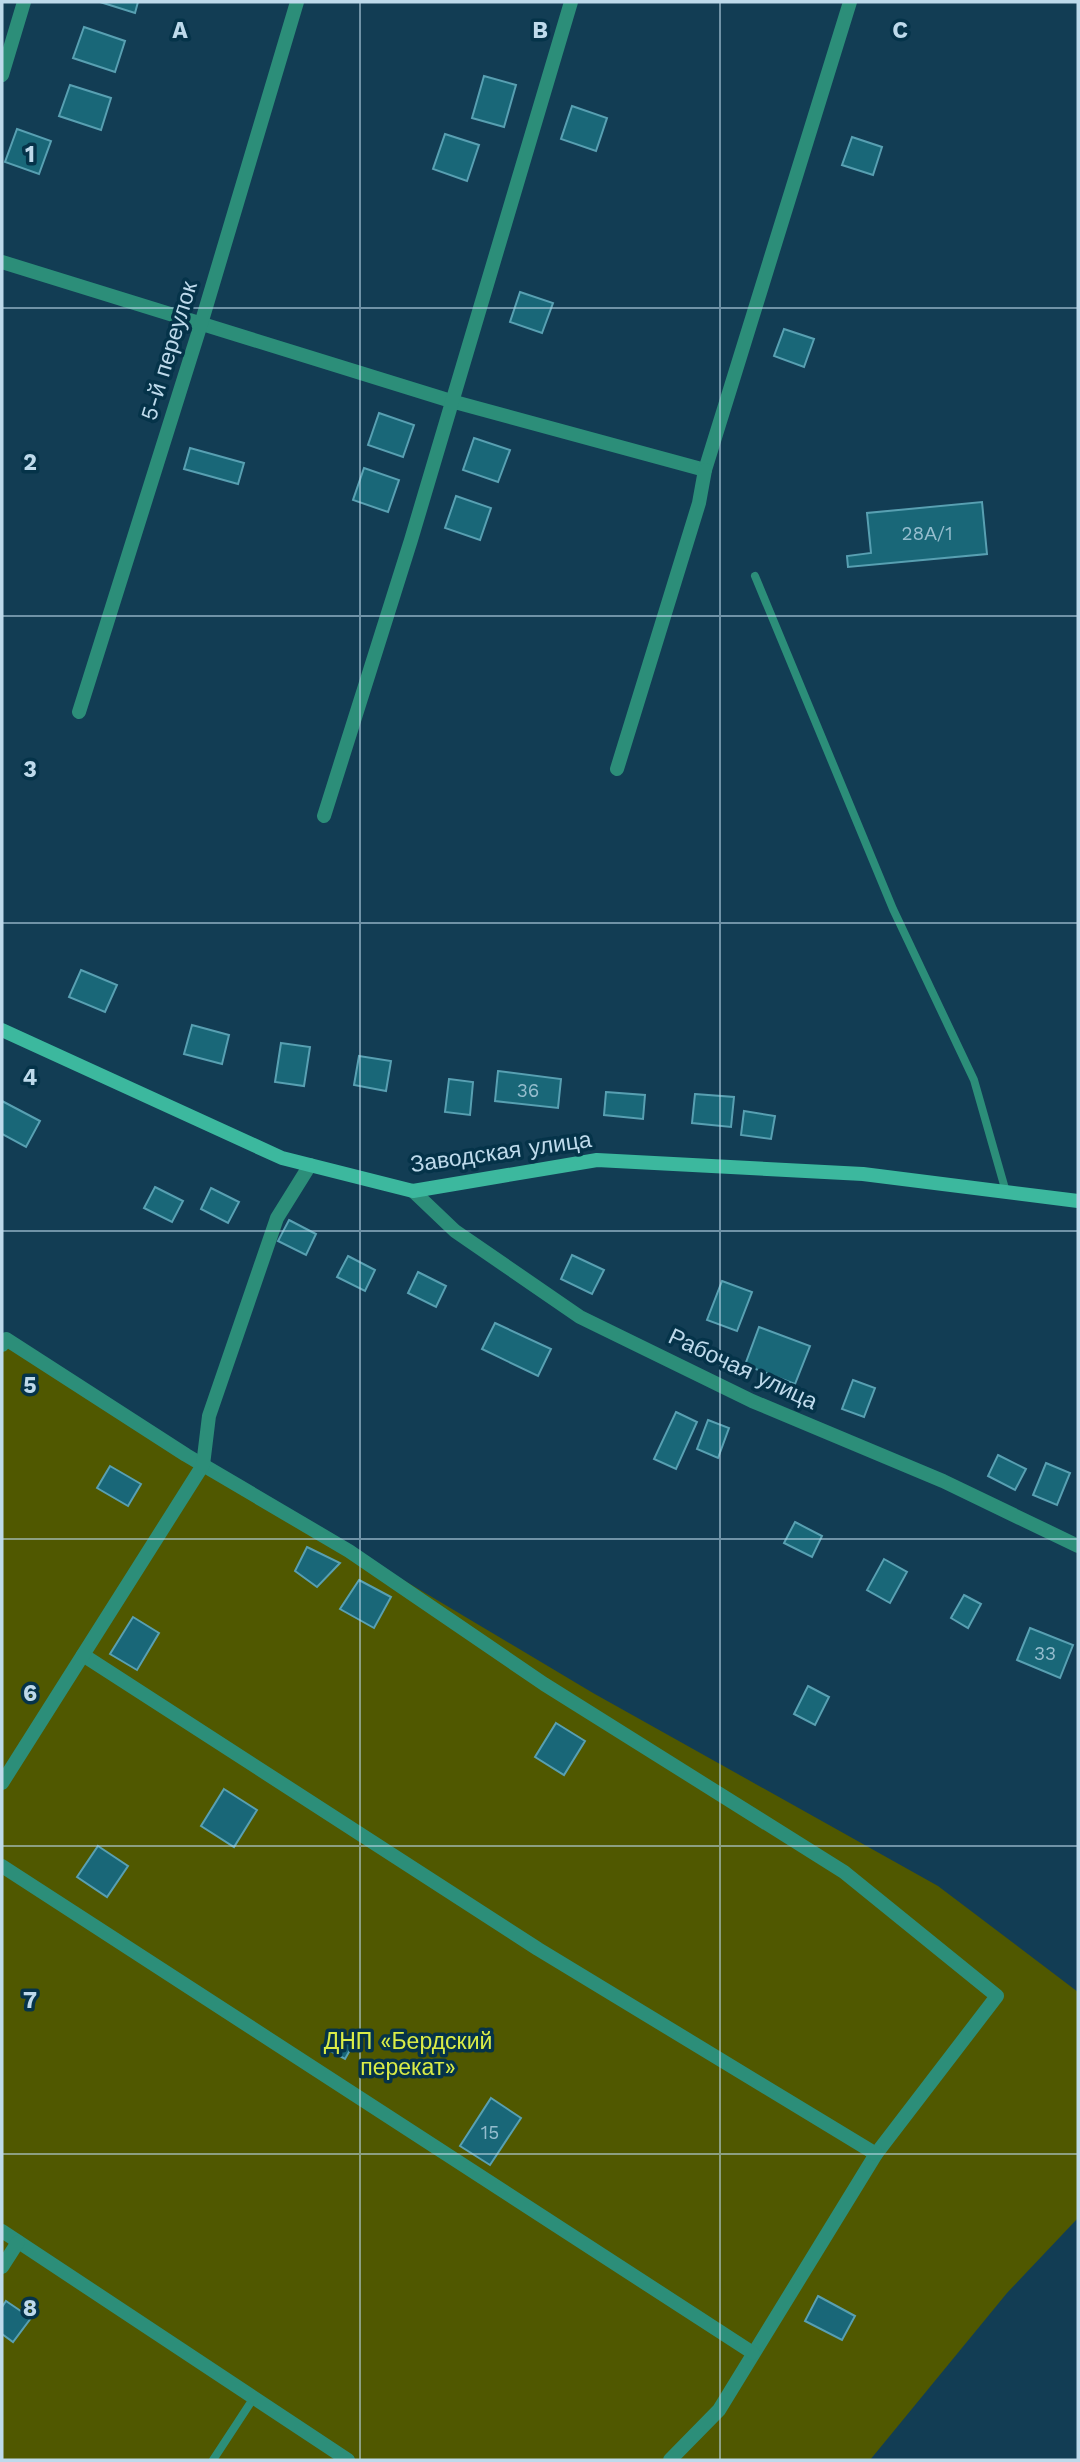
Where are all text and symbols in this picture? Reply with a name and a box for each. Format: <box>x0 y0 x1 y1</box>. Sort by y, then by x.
text: A <box>172 17 188 44</box>
text: B <box>532 17 548 44</box>
text: C <box>892 17 908 44</box>
text: 1 <box>25 141 35 168</box>
street label: 5-й переулок <box>135 277 203 424</box>
text: 2 <box>23 449 37 476</box>
house number: 28А/1 <box>901 522 953 545</box>
text: 3 <box>23 756 37 783</box>
text: 4 <box>23 1064 38 1091</box>
house number: 36 <box>517 1079 539 1102</box>
street label: Заводская улица <box>409 1126 594 1178</box>
street label: Рабочая улица <box>664 1323 822 1415</box>
text: 5 <box>23 1372 37 1399</box>
house number: 33 <box>1034 1642 1056 1665</box>
text: 6 <box>23 1680 37 1707</box>
text: 7 <box>23 1987 37 2014</box>
park label: ДНП «Бердский перекат» <box>324 2028 492 2081</box>
house number: 15 <box>481 2121 499 2144</box>
text: 8 <box>23 2295 37 2322</box>

